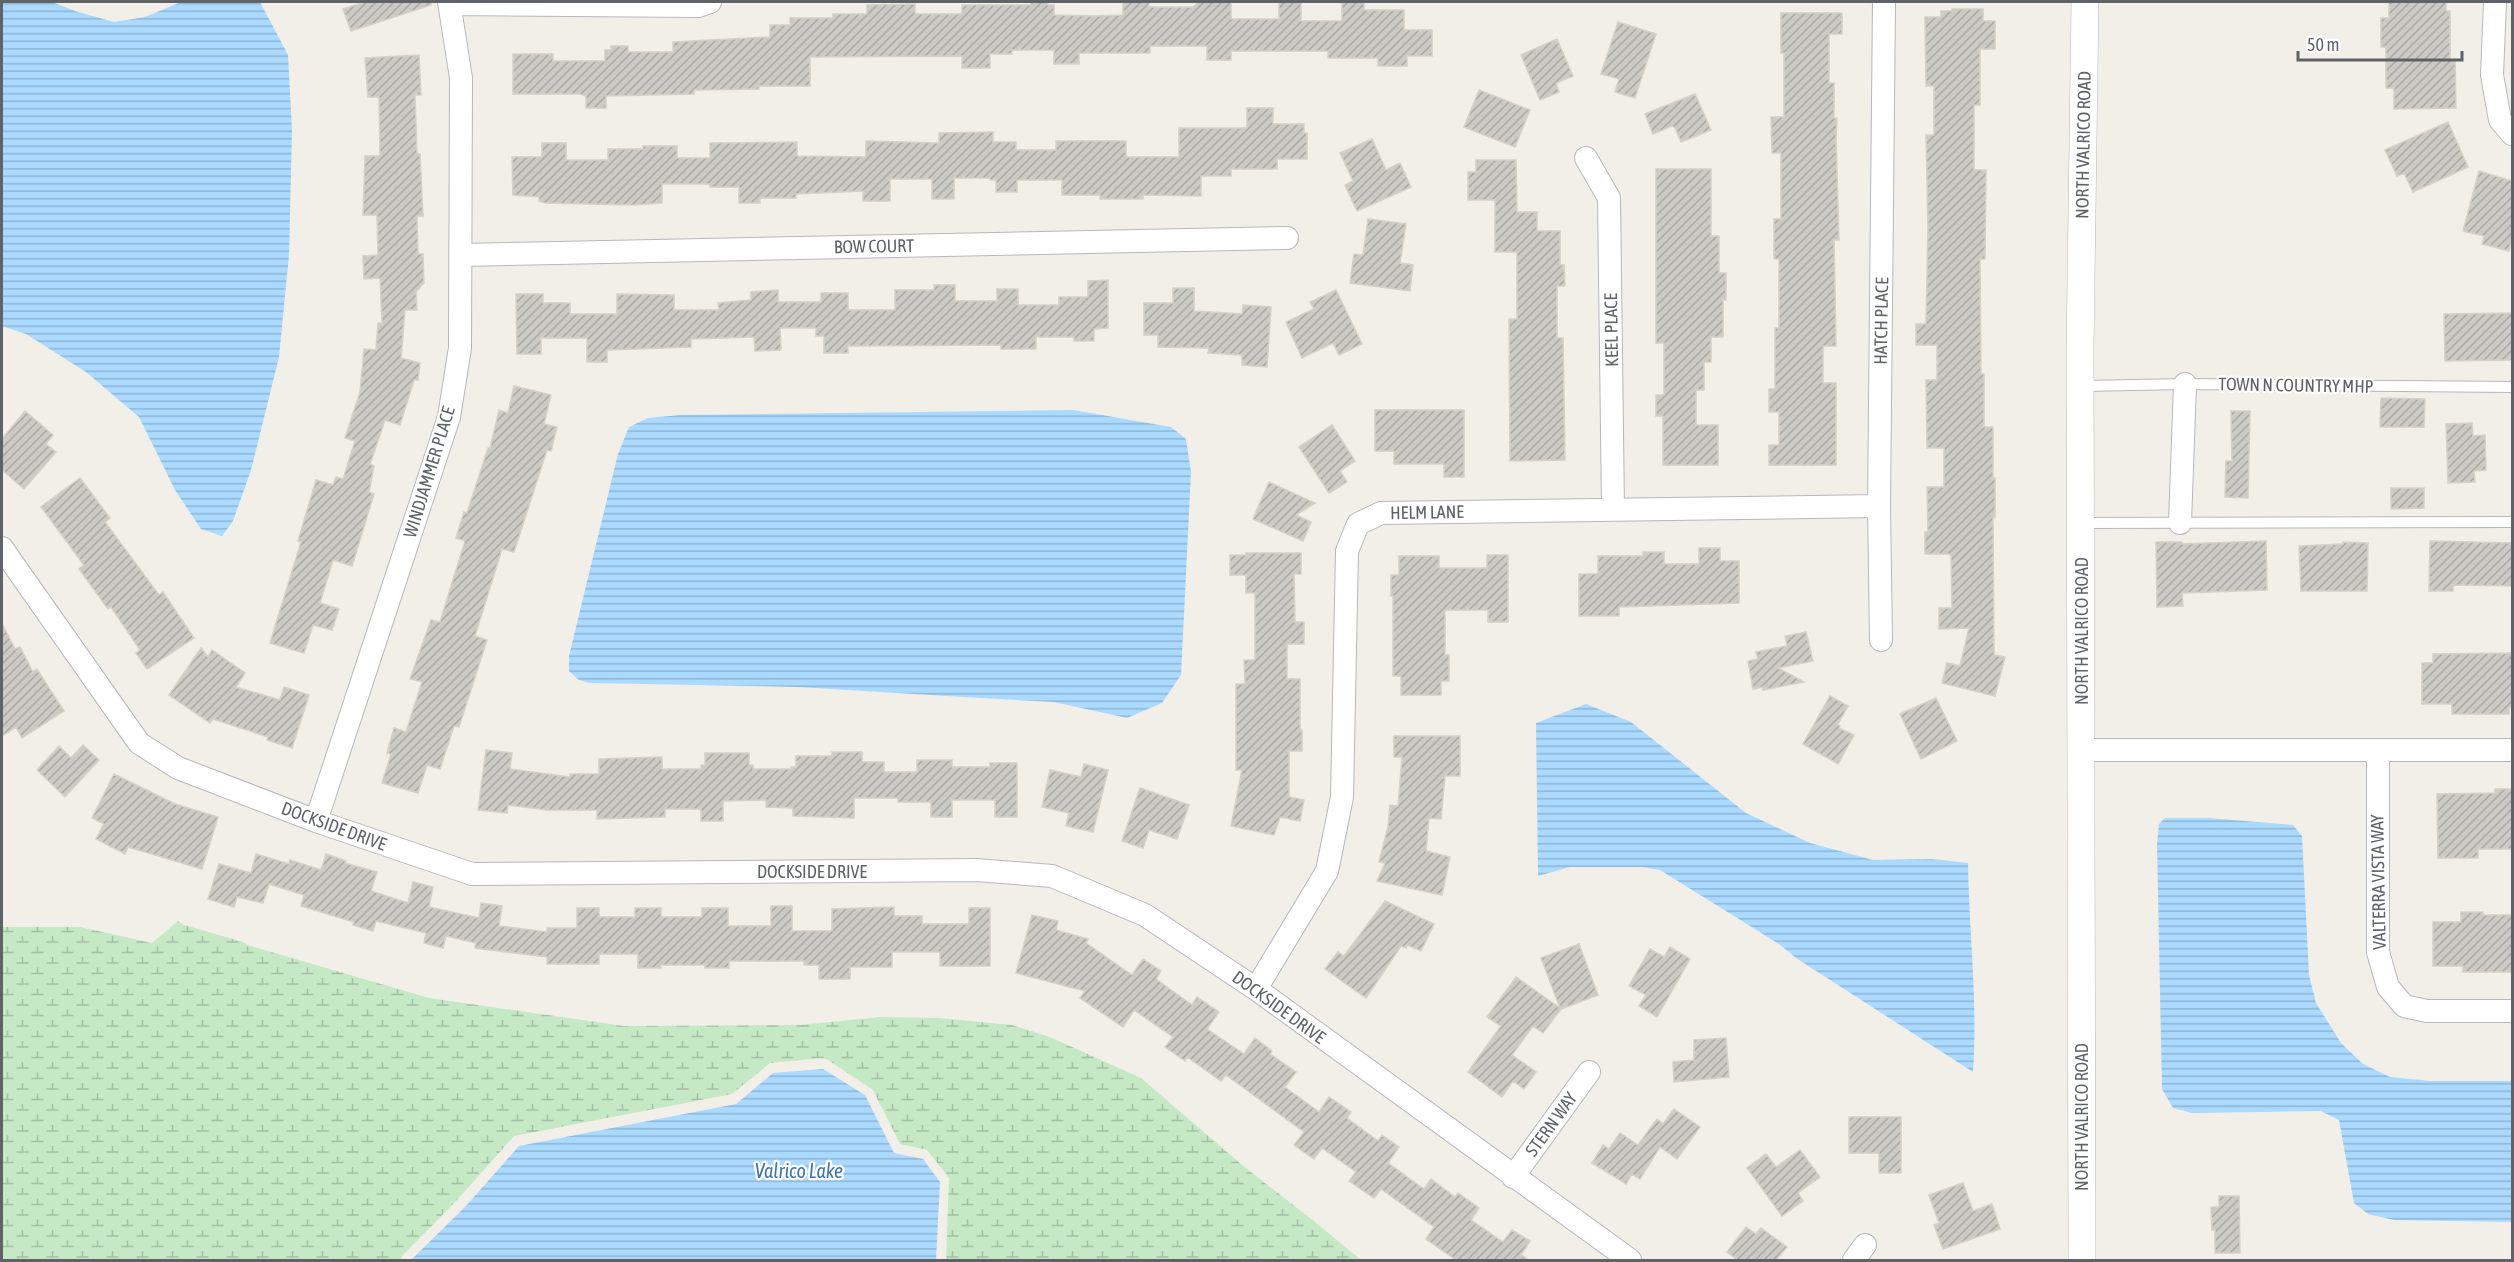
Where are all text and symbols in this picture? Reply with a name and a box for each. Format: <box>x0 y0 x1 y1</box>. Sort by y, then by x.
scale bar <box>2298 24 2462 62</box>
text: 50 m <box>2307 34 2339 55</box>
street label: NORTH VALRICO ROAD <box>2071 71 2095 219</box>
street label: BOW COURT <box>834 235 914 257</box>
street label: HATCH PLACE <box>1870 277 1892 365</box>
street label: KEEL PLACE <box>1600 293 1622 367</box>
street label: TOWN N COUNTRY MHP <box>2218 373 2374 397</box>
street label: WINDJAMMER PLACE <box>399 404 459 540</box>
street label: HELM LANE <box>1390 501 1464 523</box>
street label: NORTH VALRICO ROAD <box>2071 557 2092 705</box>
street label: DOCKSIDE DRIVE <box>279 797 390 855</box>
street label: VALTERRA VISTA WAY <box>2366 814 2390 950</box>
street label: DOCKSIDE DRIVE <box>757 861 867 882</box>
street label: DOCKSIDE DRIVE <box>1228 966 1330 1048</box>
street label: NORTH VALRICO ROAD <box>2071 1043 2092 1191</box>
street label: STERN WAY <box>1521 1088 1581 1160</box>
water label: Valrico Lake <box>755 1159 843 1182</box>

